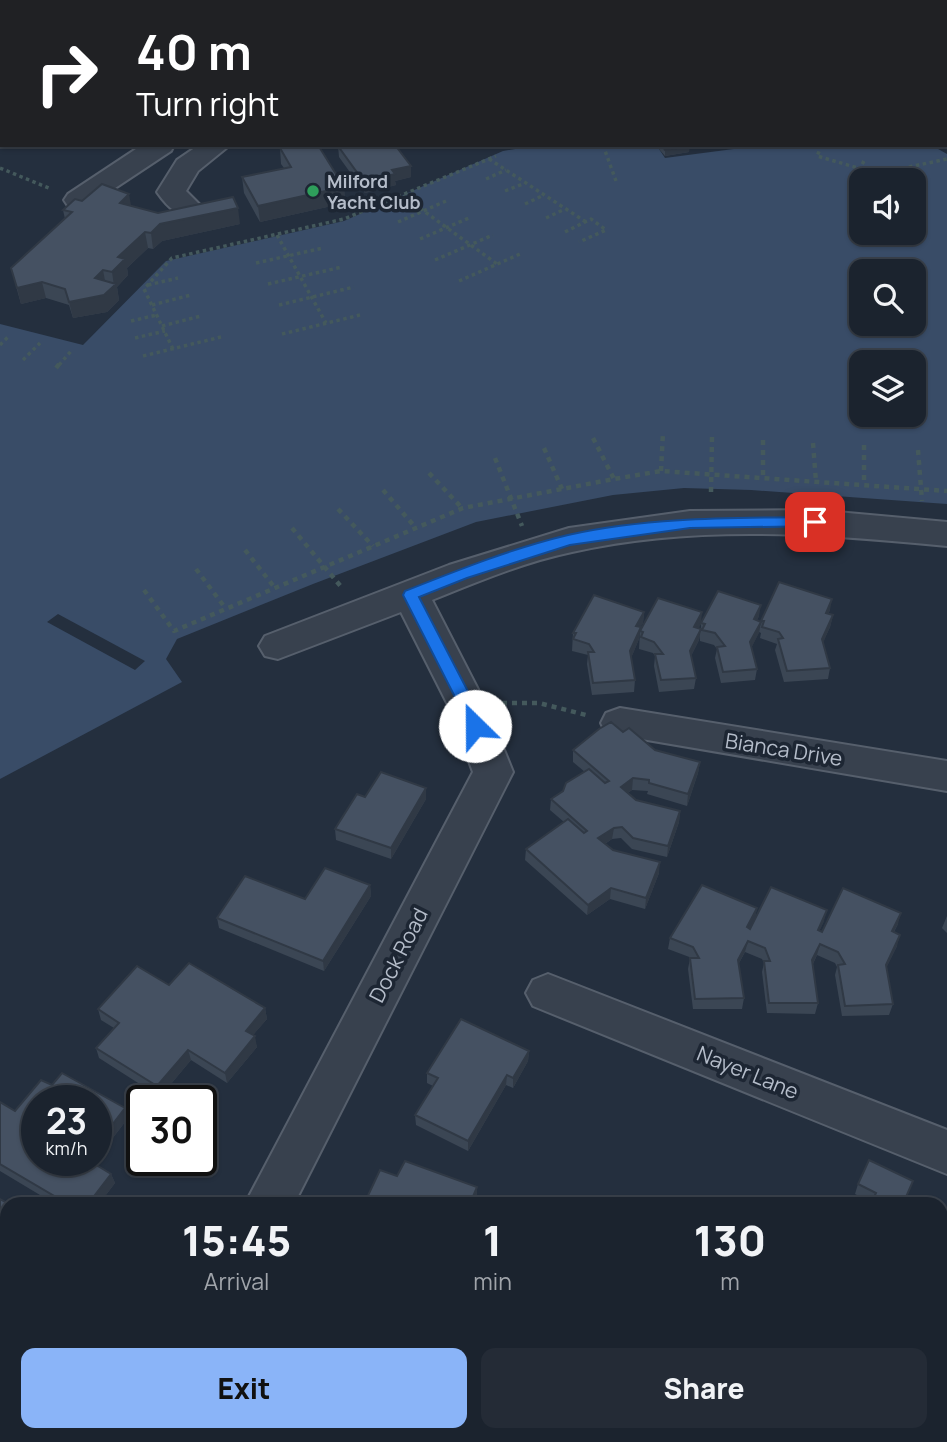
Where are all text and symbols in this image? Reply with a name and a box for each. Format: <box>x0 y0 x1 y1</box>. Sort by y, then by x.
text: 40 m <box>136 18 252 85</box>
icon: right <box>21 28 112 119</box>
text: Turn right <box>136 82 279 126</box>
map controls <box>849 168 926 427</box>
button: sound <box>849 168 926 245</box>
place label: Milford Yacht Club <box>327 169 421 214</box>
marker: Milford Yacht Club <box>305 183 321 199</box>
button: search <box>849 259 926 336</box>
button: layers <box>849 350 926 427</box>
pin <box>785 492 845 552</box>
icon: arrive <box>796 503 834 541</box>
position arrow <box>438 689 512 763</box>
street label: Bianca Drive <box>723 726 845 772</box>
street label: Dock Road <box>362 903 434 1007</box>
street label: Nayer Lane <box>693 1039 803 1105</box>
speed limit sign: 30 <box>126 1085 217 1176</box>
text: 23 <box>46 1097 87 1145</box>
text: km/h <box>46 1136 87 1160</box>
text: 15:45 <box>182 1211 291 1269</box>
text: 1 <box>483 1211 502 1269</box>
text: 130 <box>694 1211 766 1269</box>
text: Arrival <box>204 1265 269 1297</box>
text: min <box>473 1265 512 1297</box>
text: m <box>720 1265 740 1297</box>
button: Exit <box>21 1348 467 1428</box>
button: Share <box>481 1348 927 1428</box>

